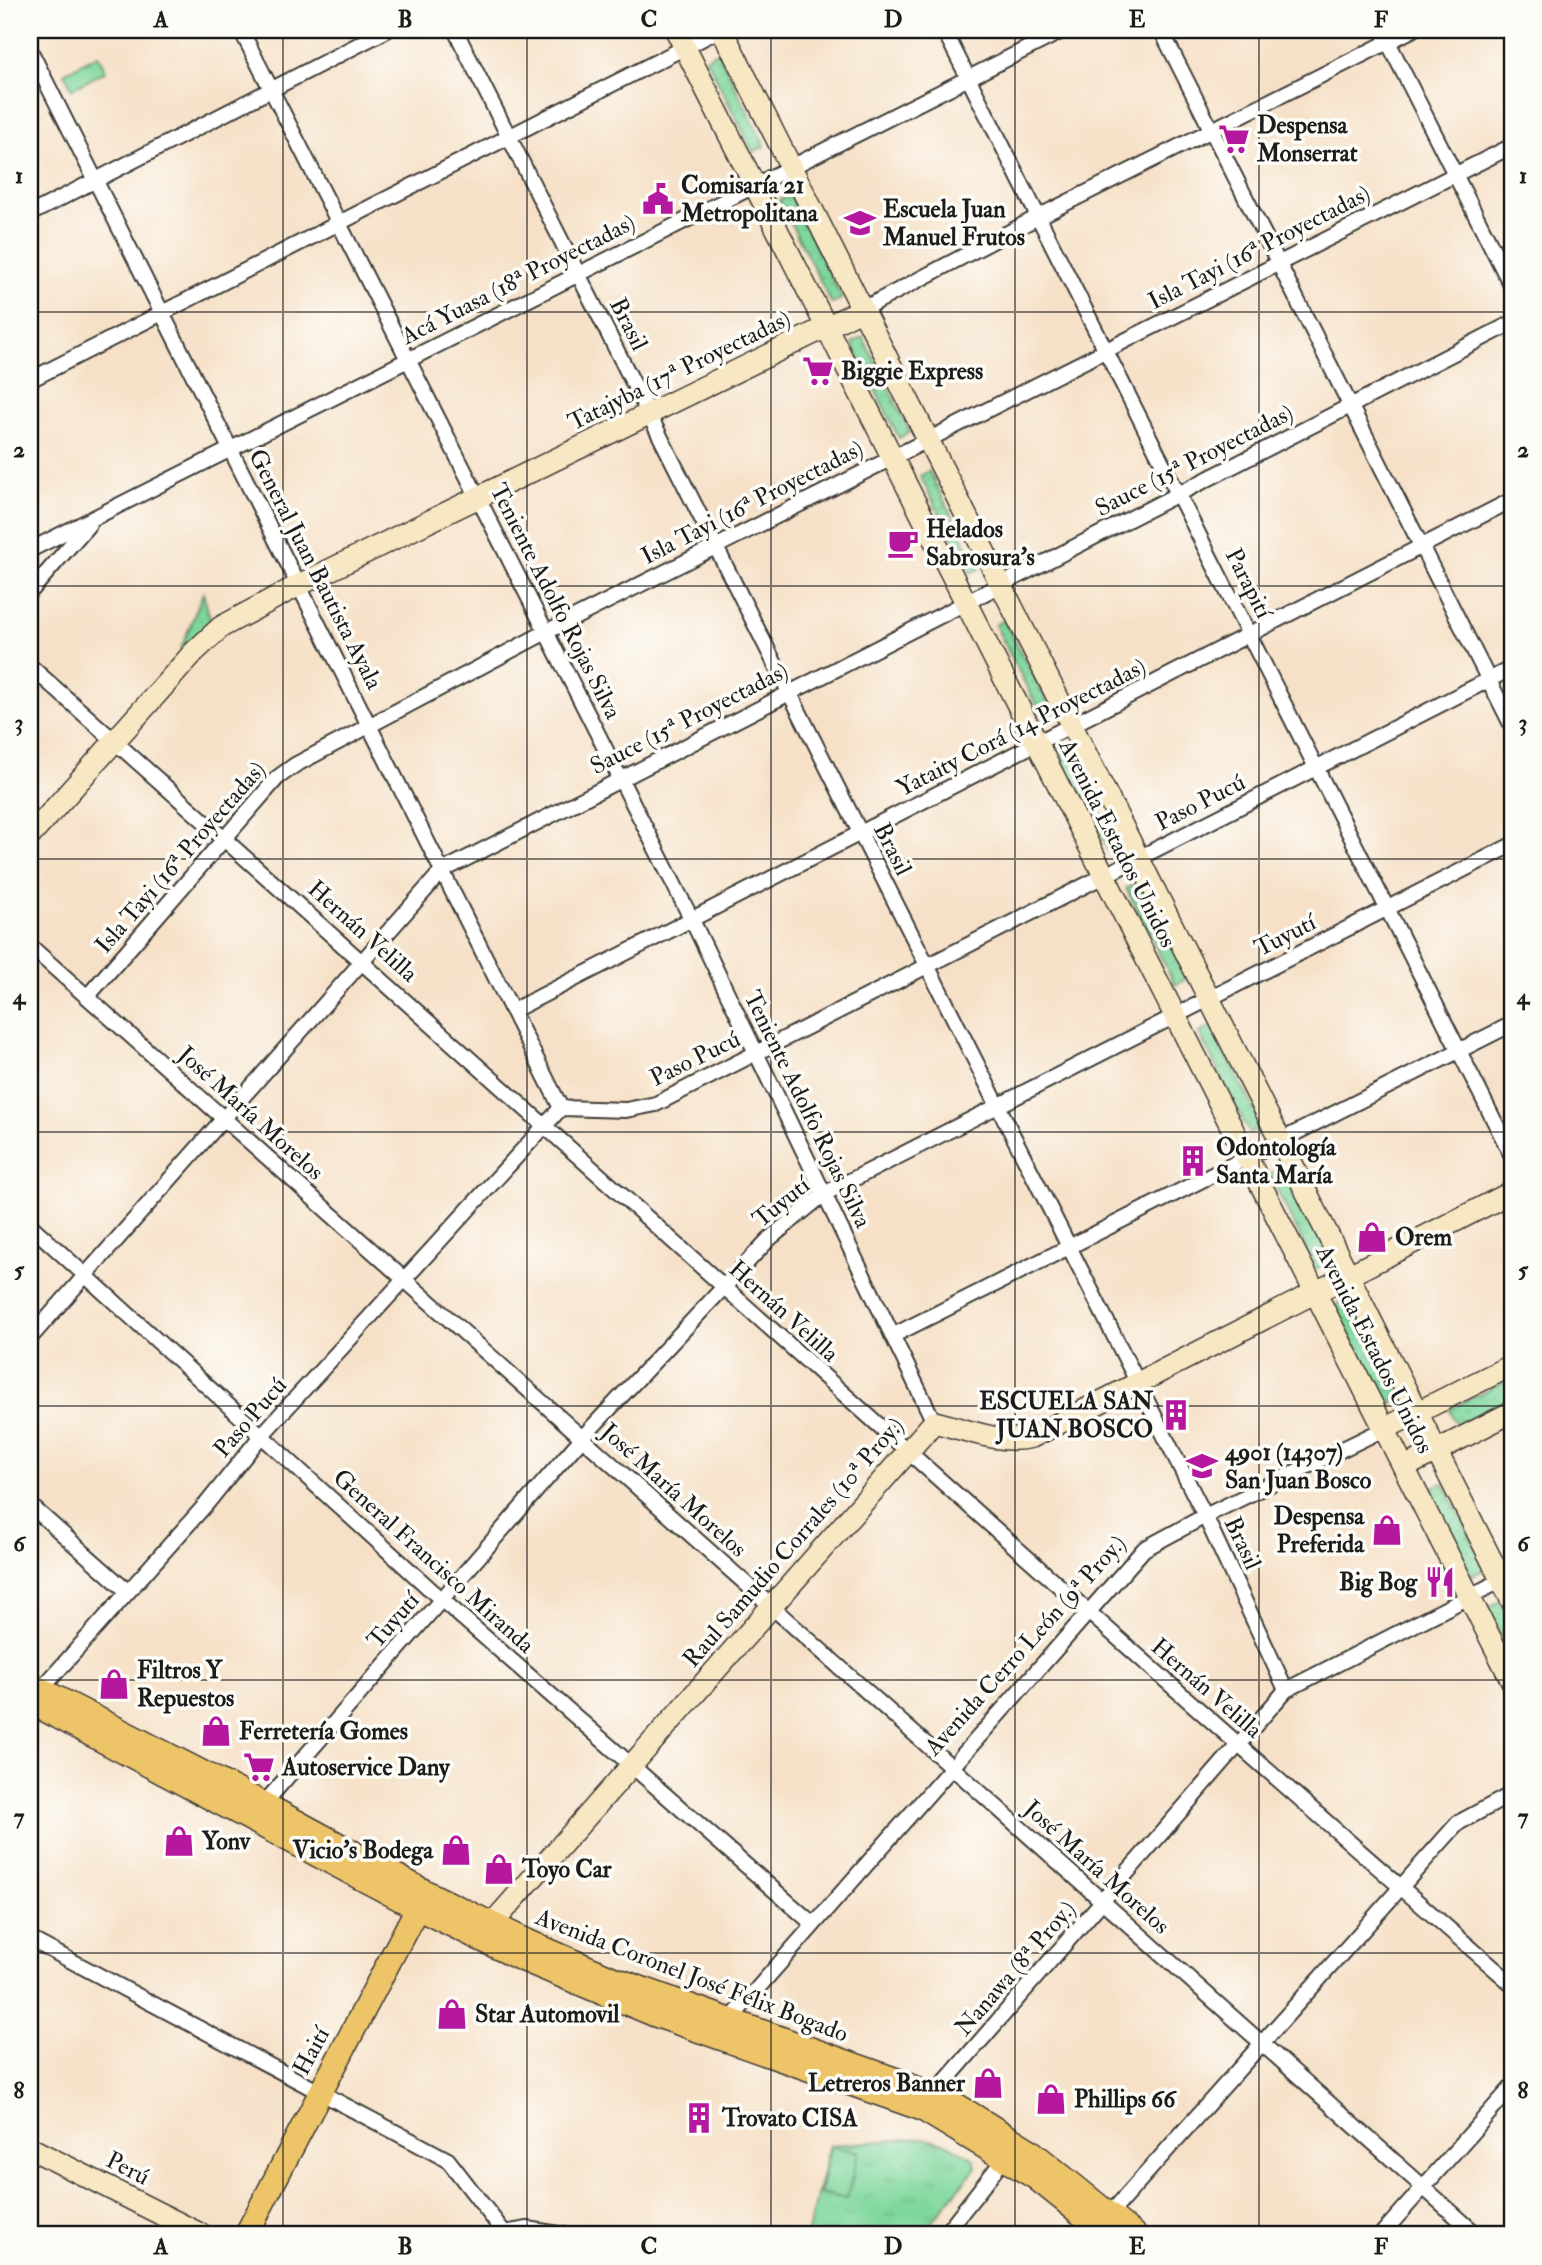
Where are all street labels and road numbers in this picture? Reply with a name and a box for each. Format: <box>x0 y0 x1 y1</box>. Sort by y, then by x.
street label: Isla Tayi (16ª Proyectadas) <box>1143 178 1375 317</box>
street label: Acá Yuasa (18ª Proyectadas) <box>395 207 640 352</box>
street label: Brasil <box>602 293 655 356</box>
street label: Tatajyba (17ª Proyectadas) <box>563 303 796 438</box>
street label: Sauce (15ª Proyectadas) <box>1090 397 1298 524</box>
street label: Isla Tayi (16ª Proyectadas) <box>636 433 868 572</box>
street label: General Juan Bautista Ayala <box>241 444 390 696</box>
street label: Teniente Adolfo Rojas Silva <box>483 478 629 725</box>
street label: Parapití <box>1218 543 1280 625</box>
street label: Yataity Corá (14 Proyectadas) <box>891 651 1151 804</box>
street label: Sauce (15ª Proyectadas) <box>585 655 793 782</box>
street label: Avenida Estados Unidos <box>1051 733 1184 953</box>
street label: Isla Tayi (16ª Proyectadas) <box>88 755 272 960</box>
street label: Paso Pucú <box>1150 767 1250 838</box>
street label: Brasil <box>866 818 919 881</box>
street label: Hernán Velilla <box>301 874 425 990</box>
street label: Tuyutí <box>1249 906 1323 964</box>
street label: Teniente Adolfo Rojas Silva <box>737 985 879 1234</box>
street label: Paso Pucú <box>645 1023 745 1094</box>
street label: José María Morelos <box>170 1039 330 1187</box>
street label: Tuyutí <box>746 1169 818 1235</box>
street label: Avenida Estados Unidos <box>1308 1239 1441 1459</box>
street label: Hernán Velilla <box>722 1254 846 1370</box>
street label: Paso Pucú <box>207 1371 294 1464</box>
street label: Raul Samudio Corrales (10ª Proy.) <box>676 1411 911 1674</box>
street label: José María Morelos <box>593 1416 753 1564</box>
street label: General Francisco Miranda <box>326 1462 542 1661</box>
street label: Brasil <box>1217 1512 1268 1575</box>
street label: Avenida Cerro León (9ª Proy.) <box>917 1528 1133 1763</box>
street label: Tuyutí <box>360 1584 427 1655</box>
street label: Hernán Velilla <box>1145 1631 1270 1746</box>
street label: José María Morelos <box>1016 1793 1176 1941</box>
street label: Nanawa (8ª Proy.) <box>948 1894 1083 2042</box>
street label: Avenida Coronel José Félix Bogado <box>530 1901 853 2050</box>
street label: Haití <box>286 2020 338 2081</box>
street label: Perú <box>101 2144 155 2192</box>

